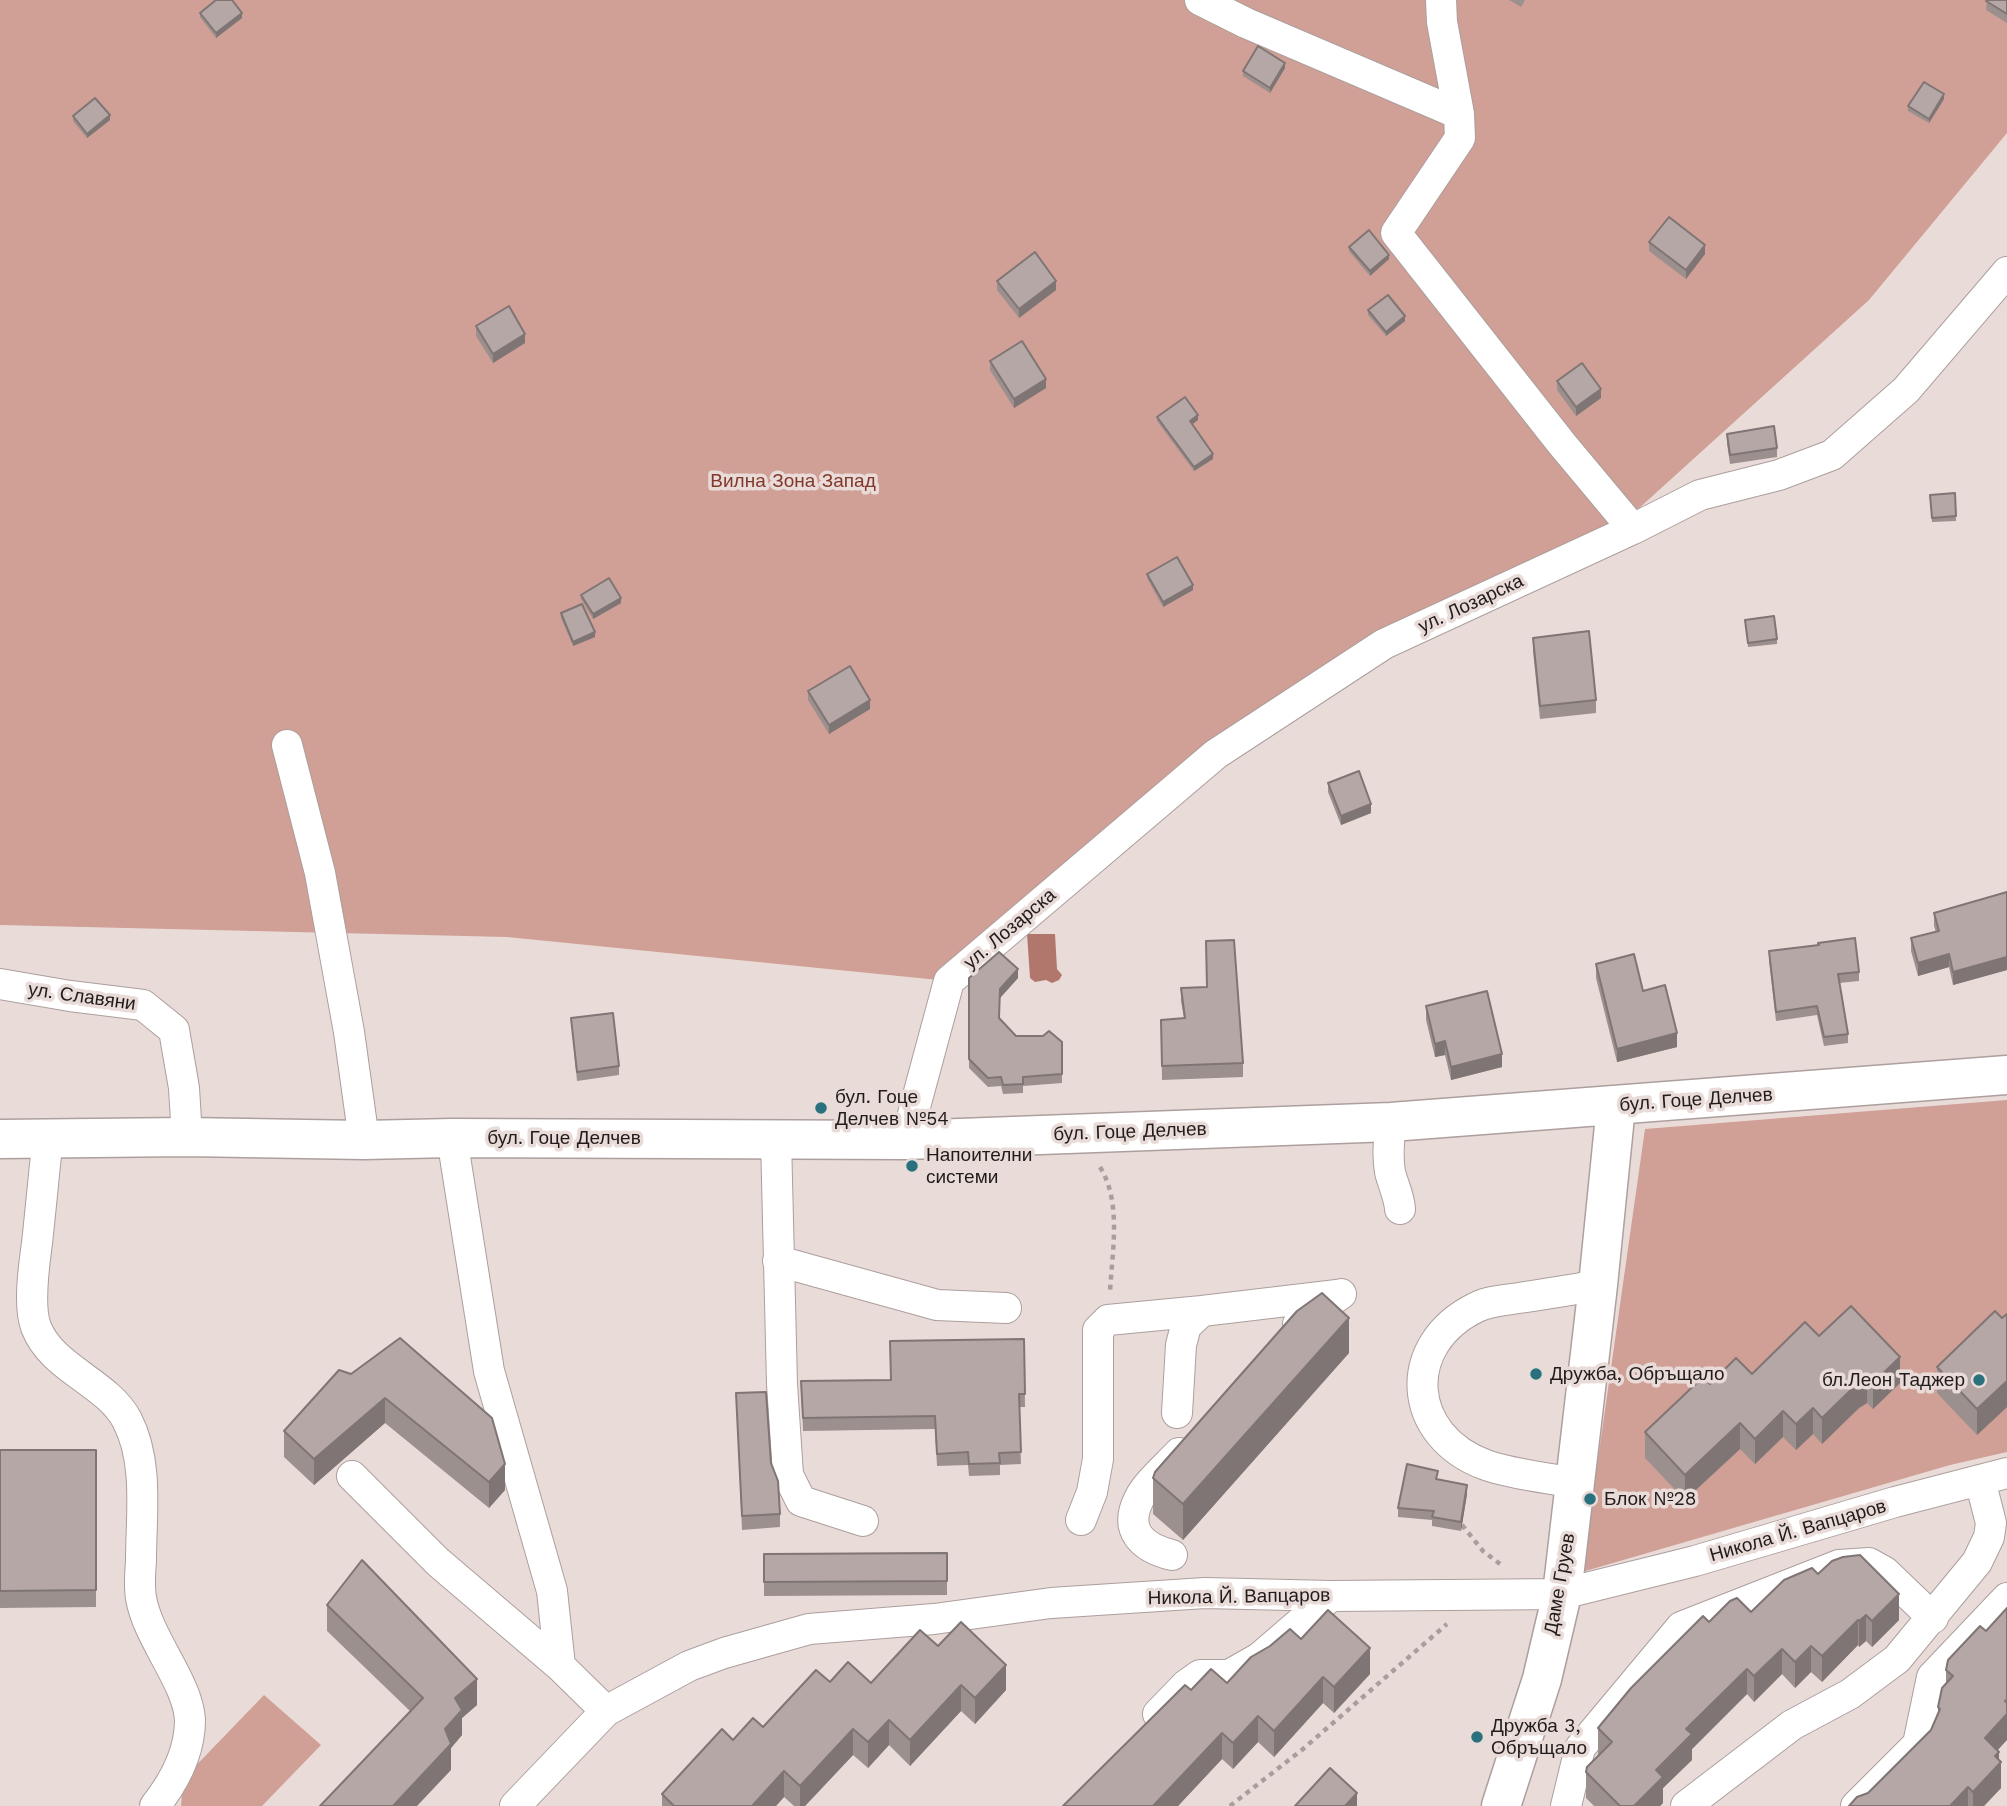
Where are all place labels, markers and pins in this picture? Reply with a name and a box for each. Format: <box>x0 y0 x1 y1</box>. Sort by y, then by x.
place label: бул. Гоце Делчев №54 <box>835 1086 949 1130</box>
marker: бул. Гоце Делчев №54 <box>813 1100 829 1116</box>
place label: Напоителни системи <box>926 1144 1032 1188</box>
marker: Напоителни системи <box>904 1158 920 1174</box>
place label: Дружба, Обръщало <box>1550 1363 1725 1385</box>
marker: Дружба, Обръщало <box>1528 1366 1544 1382</box>
place label: бл.Леон Таджер <box>1822 1369 1965 1391</box>
marker: бл.Леон Таджер <box>1971 1372 1987 1388</box>
place label: Блок №28 <box>1604 1488 1696 1510</box>
marker: Блок №28 <box>1582 1491 1598 1507</box>
place label: Дружба 3, Обръщало <box>1491 1715 1587 1759</box>
marker: Дружба 3, Обръщало <box>1469 1729 1485 1745</box>

